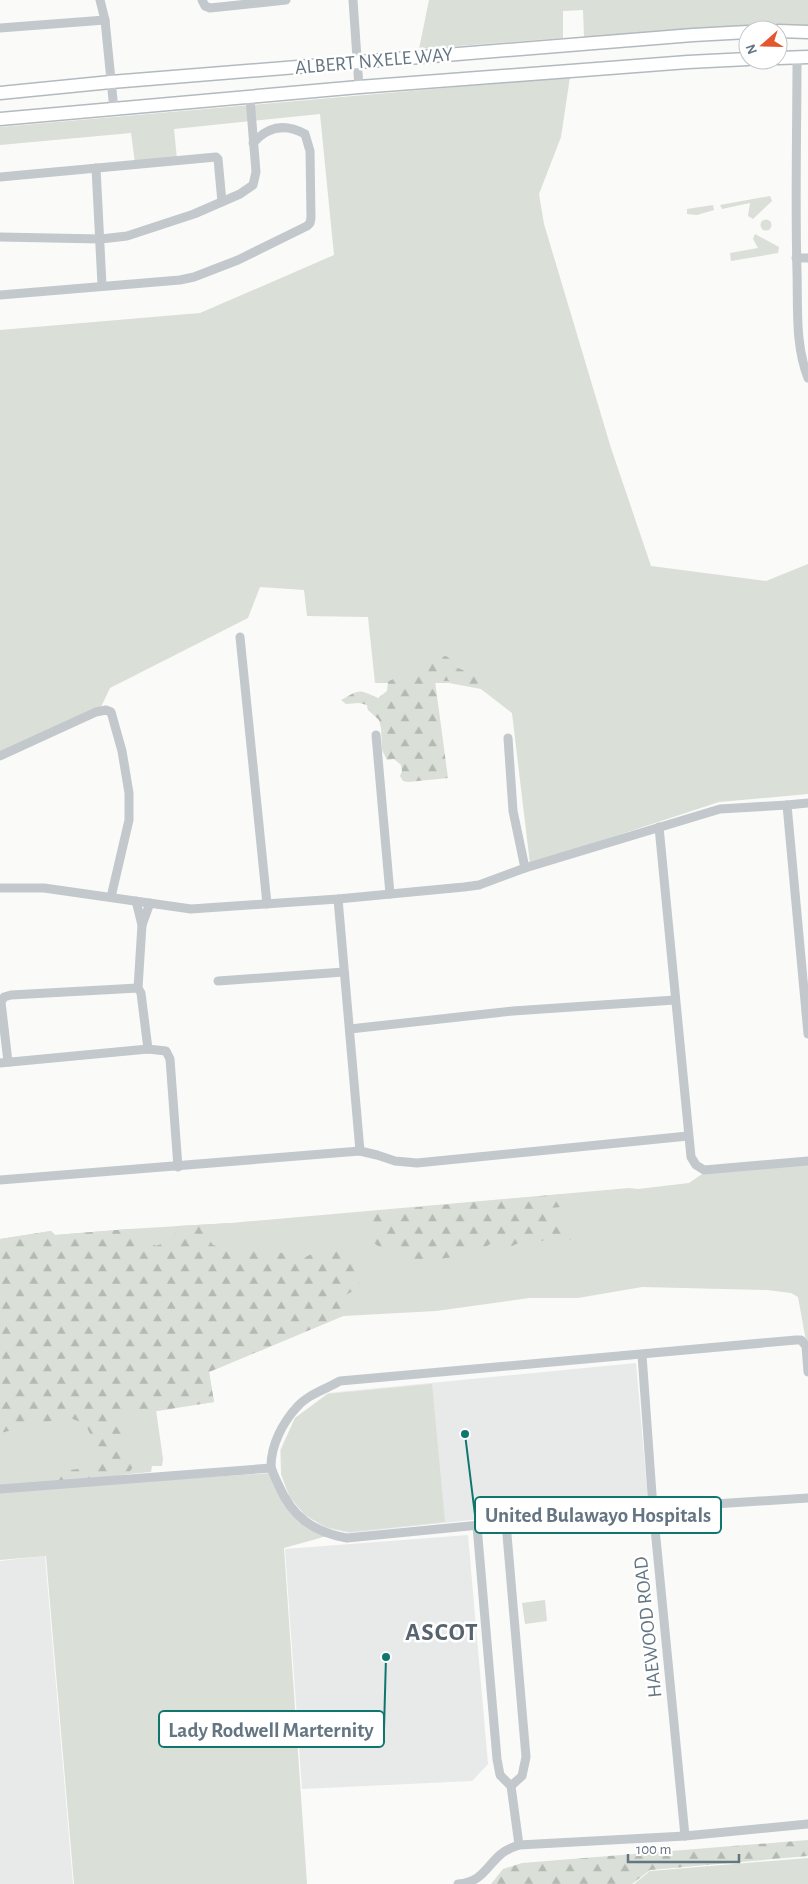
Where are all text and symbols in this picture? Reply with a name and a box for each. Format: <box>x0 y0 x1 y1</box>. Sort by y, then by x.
north arrow <box>738 20 788 70</box>
text: N <box>743 42 760 56</box>
street label: ALBERT NXELE WAY <box>294 44 454 78</box>
callout: United Bulawayo Hospitals <box>475 1497 721 1533</box>
text: United Bulawayo Hospitals <box>485 1505 711 1526</box>
street label: HAEWOOD ROAD <box>631 1555 665 1699</box>
district label: ASCOT <box>405 1620 479 1645</box>
callout: Lady Rodwell Marternity <box>159 1711 384 1747</box>
text: Lady Rodwell Marternity <box>168 1720 374 1741</box>
scale bar <box>628 1832 739 1864</box>
text: 100 m <box>636 1842 671 1857</box>

